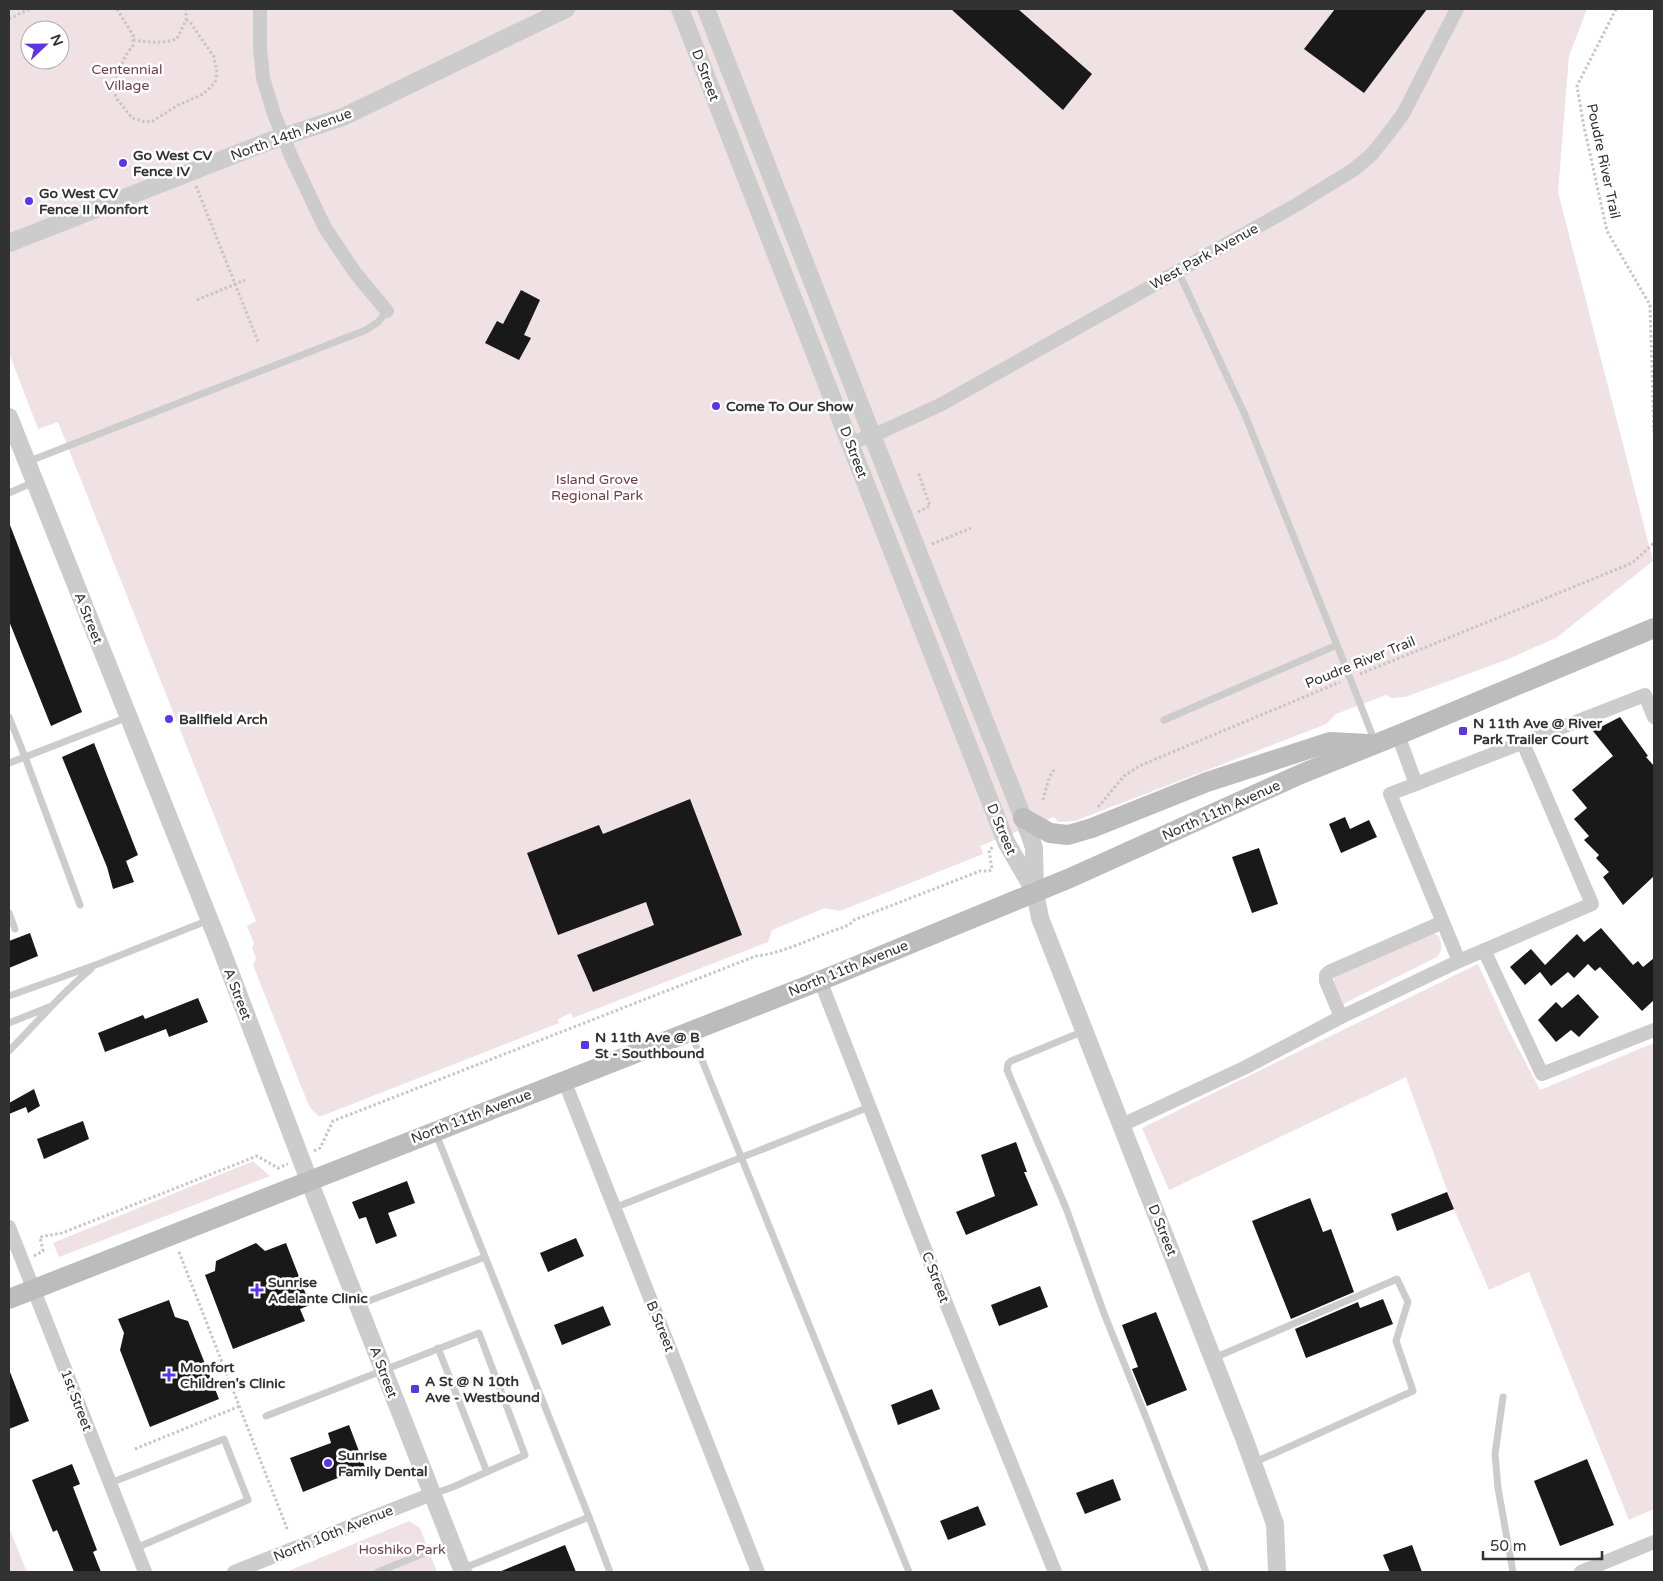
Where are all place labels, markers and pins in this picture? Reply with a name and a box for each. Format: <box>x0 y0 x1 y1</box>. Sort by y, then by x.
place label: Go West CV Fence IV <box>133 147 213 180</box>
marker: Go West CV Fence IV <box>117 157 129 169</box>
place label: Go West CV Fence II Monfort <box>39 185 149 218</box>
marker: Go West CV Fence II Monfort <box>23 195 35 207</box>
place label: Come To Our Show <box>726 398 854 415</box>
marker: Come To Our Show <box>710 400 722 412</box>
place label: Ballfield Arch <box>179 711 268 728</box>
marker: Ballfield Arch <box>163 713 175 725</box>
place label: N 11th Ave @ River Park Trailer Court <box>1473 715 1603 748</box>
marker: N 11th Ave @ River Park Trailer Court <box>1457 725 1469 737</box>
place label: N 11th Ave @ B St - Southbound <box>595 1029 705 1062</box>
marker: N 11th Ave @ B St - Southbound <box>579 1039 591 1051</box>
place label: Sunrise Adelante Clinic <box>268 1274 368 1307</box>
marker: Sunrise Adelante Clinic <box>250 1283 264 1297</box>
place label: Monfort Children's Clinic <box>180 1359 286 1392</box>
marker: Monfort Children's Clinic <box>162 1368 176 1382</box>
place label: A St @ N 10th Ave - Westbound <box>425 1373 540 1406</box>
marker: A St @ N 10th Ave - Westbound <box>409 1383 421 1395</box>
place label: Sunrise Family Dental <box>338 1447 428 1480</box>
marker: Sunrise Family Dental <box>322 1457 334 1469</box>

